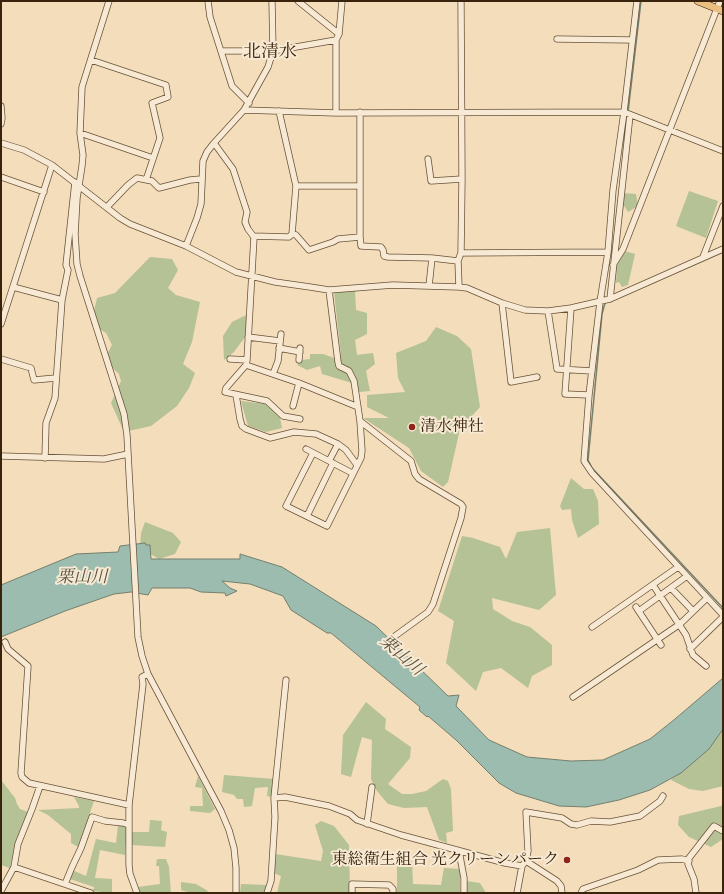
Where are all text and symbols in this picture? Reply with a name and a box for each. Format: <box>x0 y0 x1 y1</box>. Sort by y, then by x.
district label: 北清水 <box>243 42 297 64</box>
place label: 清水神社 <box>420 417 484 437</box>
marker: 清水神社 <box>407 422 417 432</box>
water label: 栗山川 <box>57 568 107 588</box>
water label: 栗山川 <box>375 632 427 680</box>
place label: 東総衛生組合 光クリーンパーク <box>332 850 559 870</box>
marker: 東総衛生組合 光クリーンパーク <box>562 855 572 865</box>

